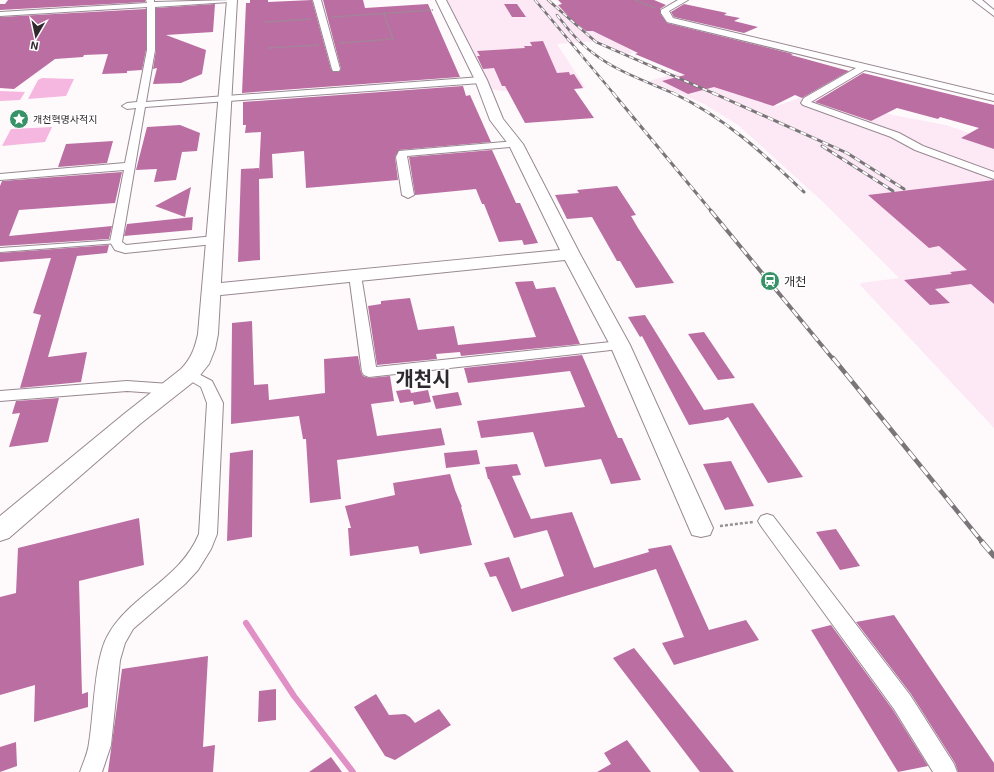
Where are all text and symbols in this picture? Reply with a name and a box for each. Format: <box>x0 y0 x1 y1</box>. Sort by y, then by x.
north arrow <box>16 16 56 56</box>
text: N <box>29 39 39 53</box>
place icon: 개천혁명사적지 <box>8 108 30 130</box>
place label: 개천혁명사적지 <box>33 113 97 125</box>
station icon: 개천 <box>759 270 781 292</box>
place label: 개천 <box>784 274 806 288</box>
district label: 개천시 <box>395 366 451 390</box>

